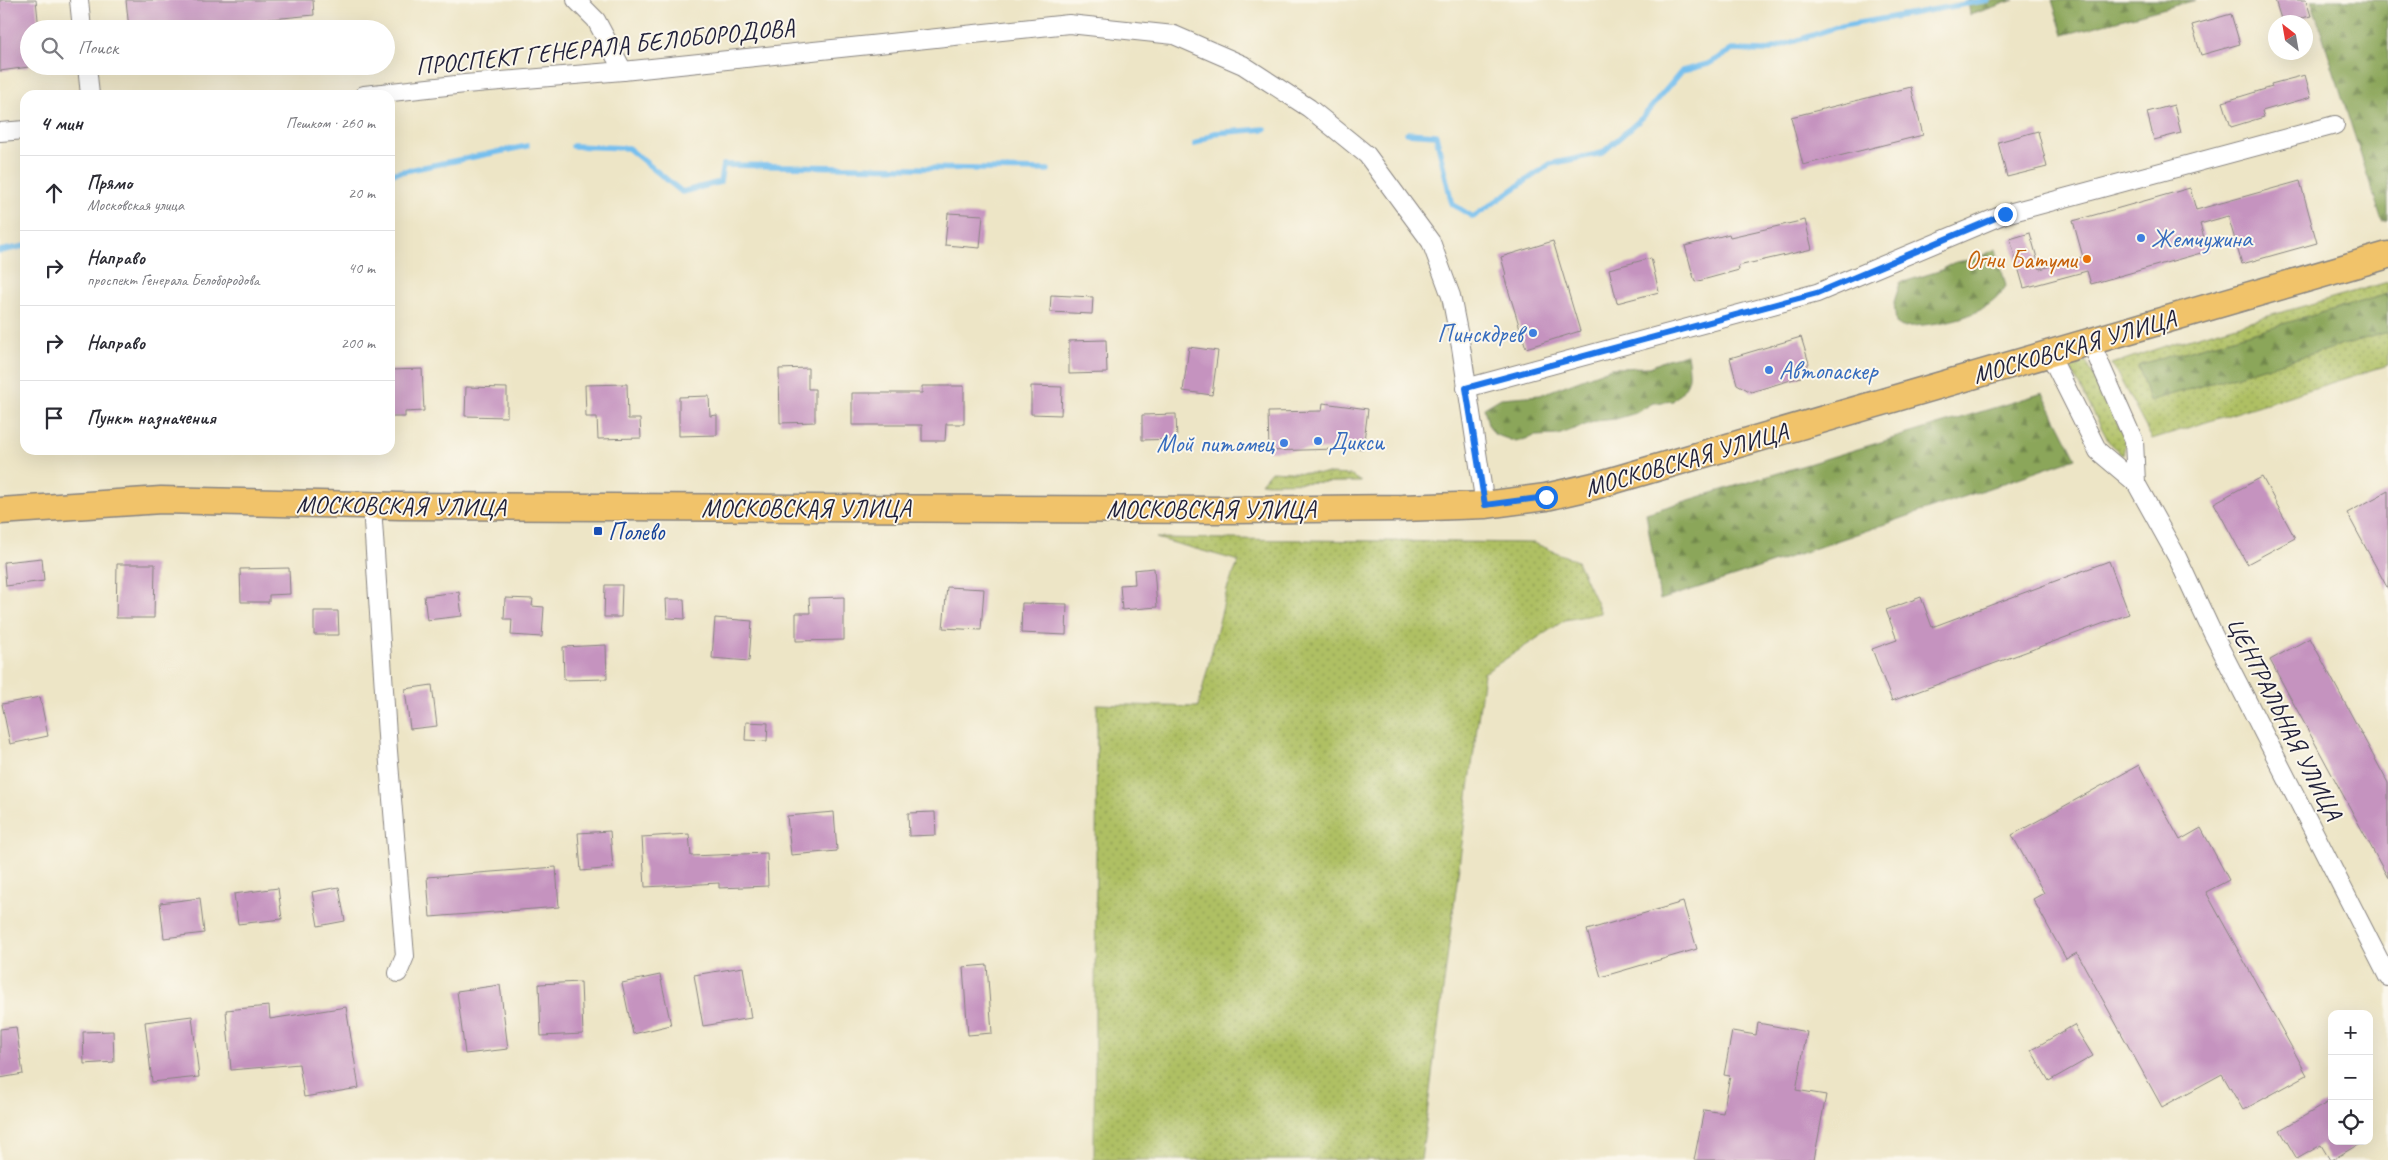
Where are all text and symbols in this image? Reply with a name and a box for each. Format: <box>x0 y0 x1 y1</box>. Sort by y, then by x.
street label: ПРОСПЕКТ ГЕНЕРАЛА БЕЛОБОРОДОВА <box>414 11 797 83</box>
north arrow <box>2268 15 2313 60</box>
search box <box>20 20 395 75</box>
icon: search <box>38 34 66 62</box>
text: Поиск <box>78 36 118 60</box>
text: 4 мин <box>40 110 83 136</box>
text: Пешком · 260 m <box>286 113 375 133</box>
text: Прямо <box>87 171 132 195</box>
icon: ahead <box>40 179 68 207</box>
text: 20 m <box>348 183 375 203</box>
text: Московская улица <box>87 195 184 215</box>
route end <box>1994 203 2017 226</box>
place label: Жемчужина <box>2151 223 2254 255</box>
marker: Жемчужина <box>2135 232 2147 244</box>
place label: Огни Батуми <box>1965 244 2079 276</box>
text: Направо <box>87 246 145 270</box>
marker: Огни Батуми <box>2081 253 2093 265</box>
icon: right <box>40 254 68 282</box>
text: 40 m <box>348 258 375 278</box>
text: проспект Генерала Белобородова <box>87 270 259 290</box>
street label: МОСКОВСКАЯ УЛИЦА <box>1969 302 2181 391</box>
place label: Пинскдрев <box>1437 318 1528 350</box>
marker: Пинскдрев <box>1527 327 1539 339</box>
icon: right <box>40 329 68 357</box>
text: Направо <box>87 331 145 355</box>
text: 200 m <box>341 333 375 353</box>
place label: Автопаскер <box>1779 355 1879 387</box>
marker: Автопаскер <box>1763 364 1775 376</box>
icon: arrive <box>40 404 68 432</box>
text: Пункт назначения <box>87 406 216 430</box>
street label: МОСКОВСКАЯ УЛИЦА <box>1581 415 1793 504</box>
place label: Дикси <box>1328 426 1386 458</box>
place label: Мой питомец <box>1157 428 1276 460</box>
marker: Дикси <box>1312 435 1324 447</box>
marker: Мой питомец <box>1278 437 1290 449</box>
route start <box>1535 486 1558 509</box>
street label: МОСКОВСКАЯ УЛИЦА <box>296 488 508 524</box>
street label: МОСКОВСКАЯ УЛИЦА <box>701 493 912 525</box>
street label: МОСКОВСКАЯ УЛИЦА <box>1106 494 1317 526</box>
place label: Полево <box>608 516 666 548</box>
marker: Полево <box>592 525 604 537</box>
street label: ЦЕНТРАЛЬНАЯ УЛИЦА <box>2219 611 2350 827</box>
map controls <box>2328 1010 2373 1145</box>
button: + <box>2328 1010 2373 1055</box>
button: − <box>2328 1055 2373 1100</box>
button: locate <box>2328 1100 2373 1145</box>

